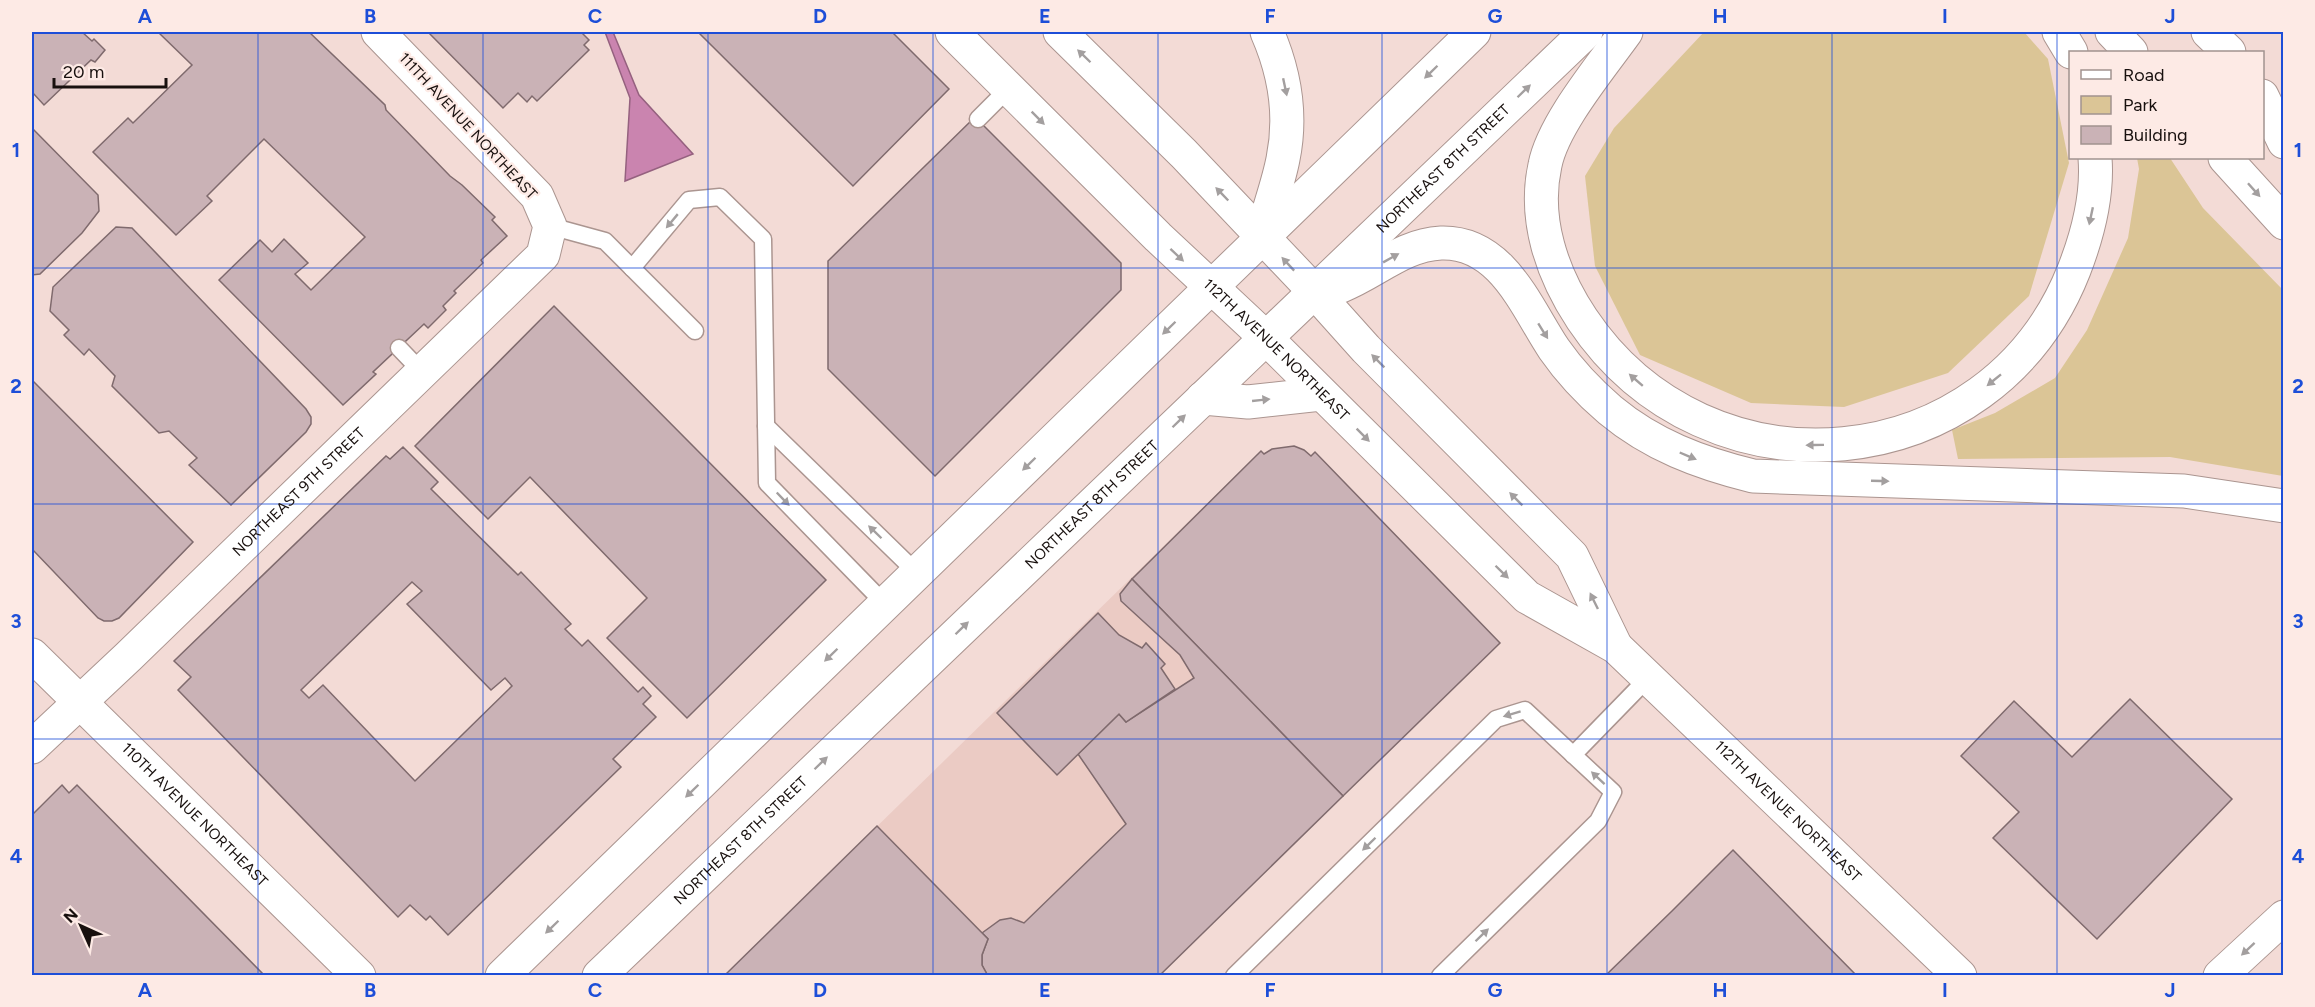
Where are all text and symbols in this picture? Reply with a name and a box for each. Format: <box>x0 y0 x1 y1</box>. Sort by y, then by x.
text: A <box>138 4 153 28</box>
text: B <box>364 4 376 28</box>
text: C <box>588 4 602 28</box>
text: D <box>813 4 827 28</box>
text: E <box>1039 4 1051 28</box>
text: F <box>1264 4 1276 28</box>
text: G <box>1488 4 1503 28</box>
text: H <box>1713 4 1728 28</box>
text: I <box>1942 4 1948 28</box>
text: J <box>2164 4 2176 28</box>
street label: 111TH AVENUE NORTHEAST <box>395 49 541 204</box>
one-way arrow <box>1078 49 1092 63</box>
scale bar <box>54 51 166 89</box>
legend <box>2069 51 2264 159</box>
text: 20 m <box>63 61 104 83</box>
text: Road <box>2123 64 2164 86</box>
one-way arrow <box>1424 65 1439 79</box>
one-way arrow <box>1281 78 1290 97</box>
one-way arrow <box>1516 84 1531 98</box>
text: Park <box>2123 94 2158 116</box>
street label: NORTHEAST 8TH STREET <box>1373 100 1514 237</box>
one-way arrow <box>1031 110 1045 125</box>
text: Building <box>2123 124 2188 146</box>
text: 1 <box>12 138 20 162</box>
text: 1 <box>2294 138 2302 162</box>
one-way arrow <box>2247 183 2261 198</box>
one-way arrow <box>1215 186 1229 201</box>
one-way arrow <box>2085 206 2095 225</box>
one-way arrow <box>665 213 678 229</box>
one-way arrow <box>1169 247 1183 261</box>
one-way arrow <box>1383 253 1400 263</box>
one-way arrow <box>1282 257 1296 271</box>
street label: 112TH AVENUE NORTHEAST <box>1199 275 1354 425</box>
one-way arrow <box>1162 320 1176 334</box>
one-way arrow <box>1538 323 1549 339</box>
one-way arrow <box>1371 354 1386 368</box>
text: 2 <box>10 374 22 398</box>
one-way arrow <box>1629 374 1644 387</box>
one-way arrow <box>1986 374 2002 387</box>
text: 2 <box>2292 374 2304 398</box>
one-way arrow <box>1252 396 1271 405</box>
one-way arrow <box>1171 414 1186 428</box>
street label: NORTHEAST 9TH STREET <box>229 423 369 560</box>
one-way arrow <box>1356 428 1370 442</box>
street label: NORTHEAST 8TH STREET <box>1021 436 1163 573</box>
one-way arrow <box>1805 440 1824 450</box>
one-way arrow <box>1679 451 1697 461</box>
one-way arrow <box>1023 456 1037 470</box>
one-way arrow <box>1870 476 1889 486</box>
one-way arrow <box>775 492 789 506</box>
one-way arrow <box>1509 493 1523 507</box>
one-way arrow <box>867 525 882 539</box>
one-way arrow <box>1495 565 1510 579</box>
one-way arrow <box>1589 593 1599 610</box>
text: 3 <box>10 609 22 633</box>
text: 3 <box>2292 609 2304 633</box>
one-way arrow <box>955 622 969 636</box>
one-way arrow <box>825 648 839 662</box>
one-way arrow <box>1503 710 1521 719</box>
street label: 112TH AVENUE NORTHEAST <box>1711 737 1866 886</box>
street label: 110TH AVENUE NORTHEAST <box>118 739 272 891</box>
one-way arrow <box>813 757 828 770</box>
street label: NORTHEAST 8TH STREET <box>670 772 812 908</box>
one-way arrow <box>1591 772 1606 785</box>
one-way arrow <box>685 784 699 798</box>
one-way arrow <box>1362 836 1376 850</box>
text: 4 <box>10 844 23 868</box>
text: 4 <box>2292 844 2305 868</box>
north arrow <box>51 896 111 956</box>
text: N <box>60 905 82 927</box>
one-way arrow <box>545 920 559 934</box>
one-way arrow <box>1474 928 1488 942</box>
one-way arrow <box>2241 942 2256 956</box>
text: A <box>138 978 153 1002</box>
text: B <box>364 978 376 1002</box>
text: C <box>588 978 602 1002</box>
text: D <box>813 978 827 1002</box>
text: E <box>1039 978 1051 1002</box>
text: F <box>1264 978 1276 1002</box>
text: G <box>1488 978 1503 1002</box>
text: H <box>1713 978 1728 1002</box>
text: I <box>1942 978 1948 1002</box>
text: J <box>2164 978 2176 1002</box>

